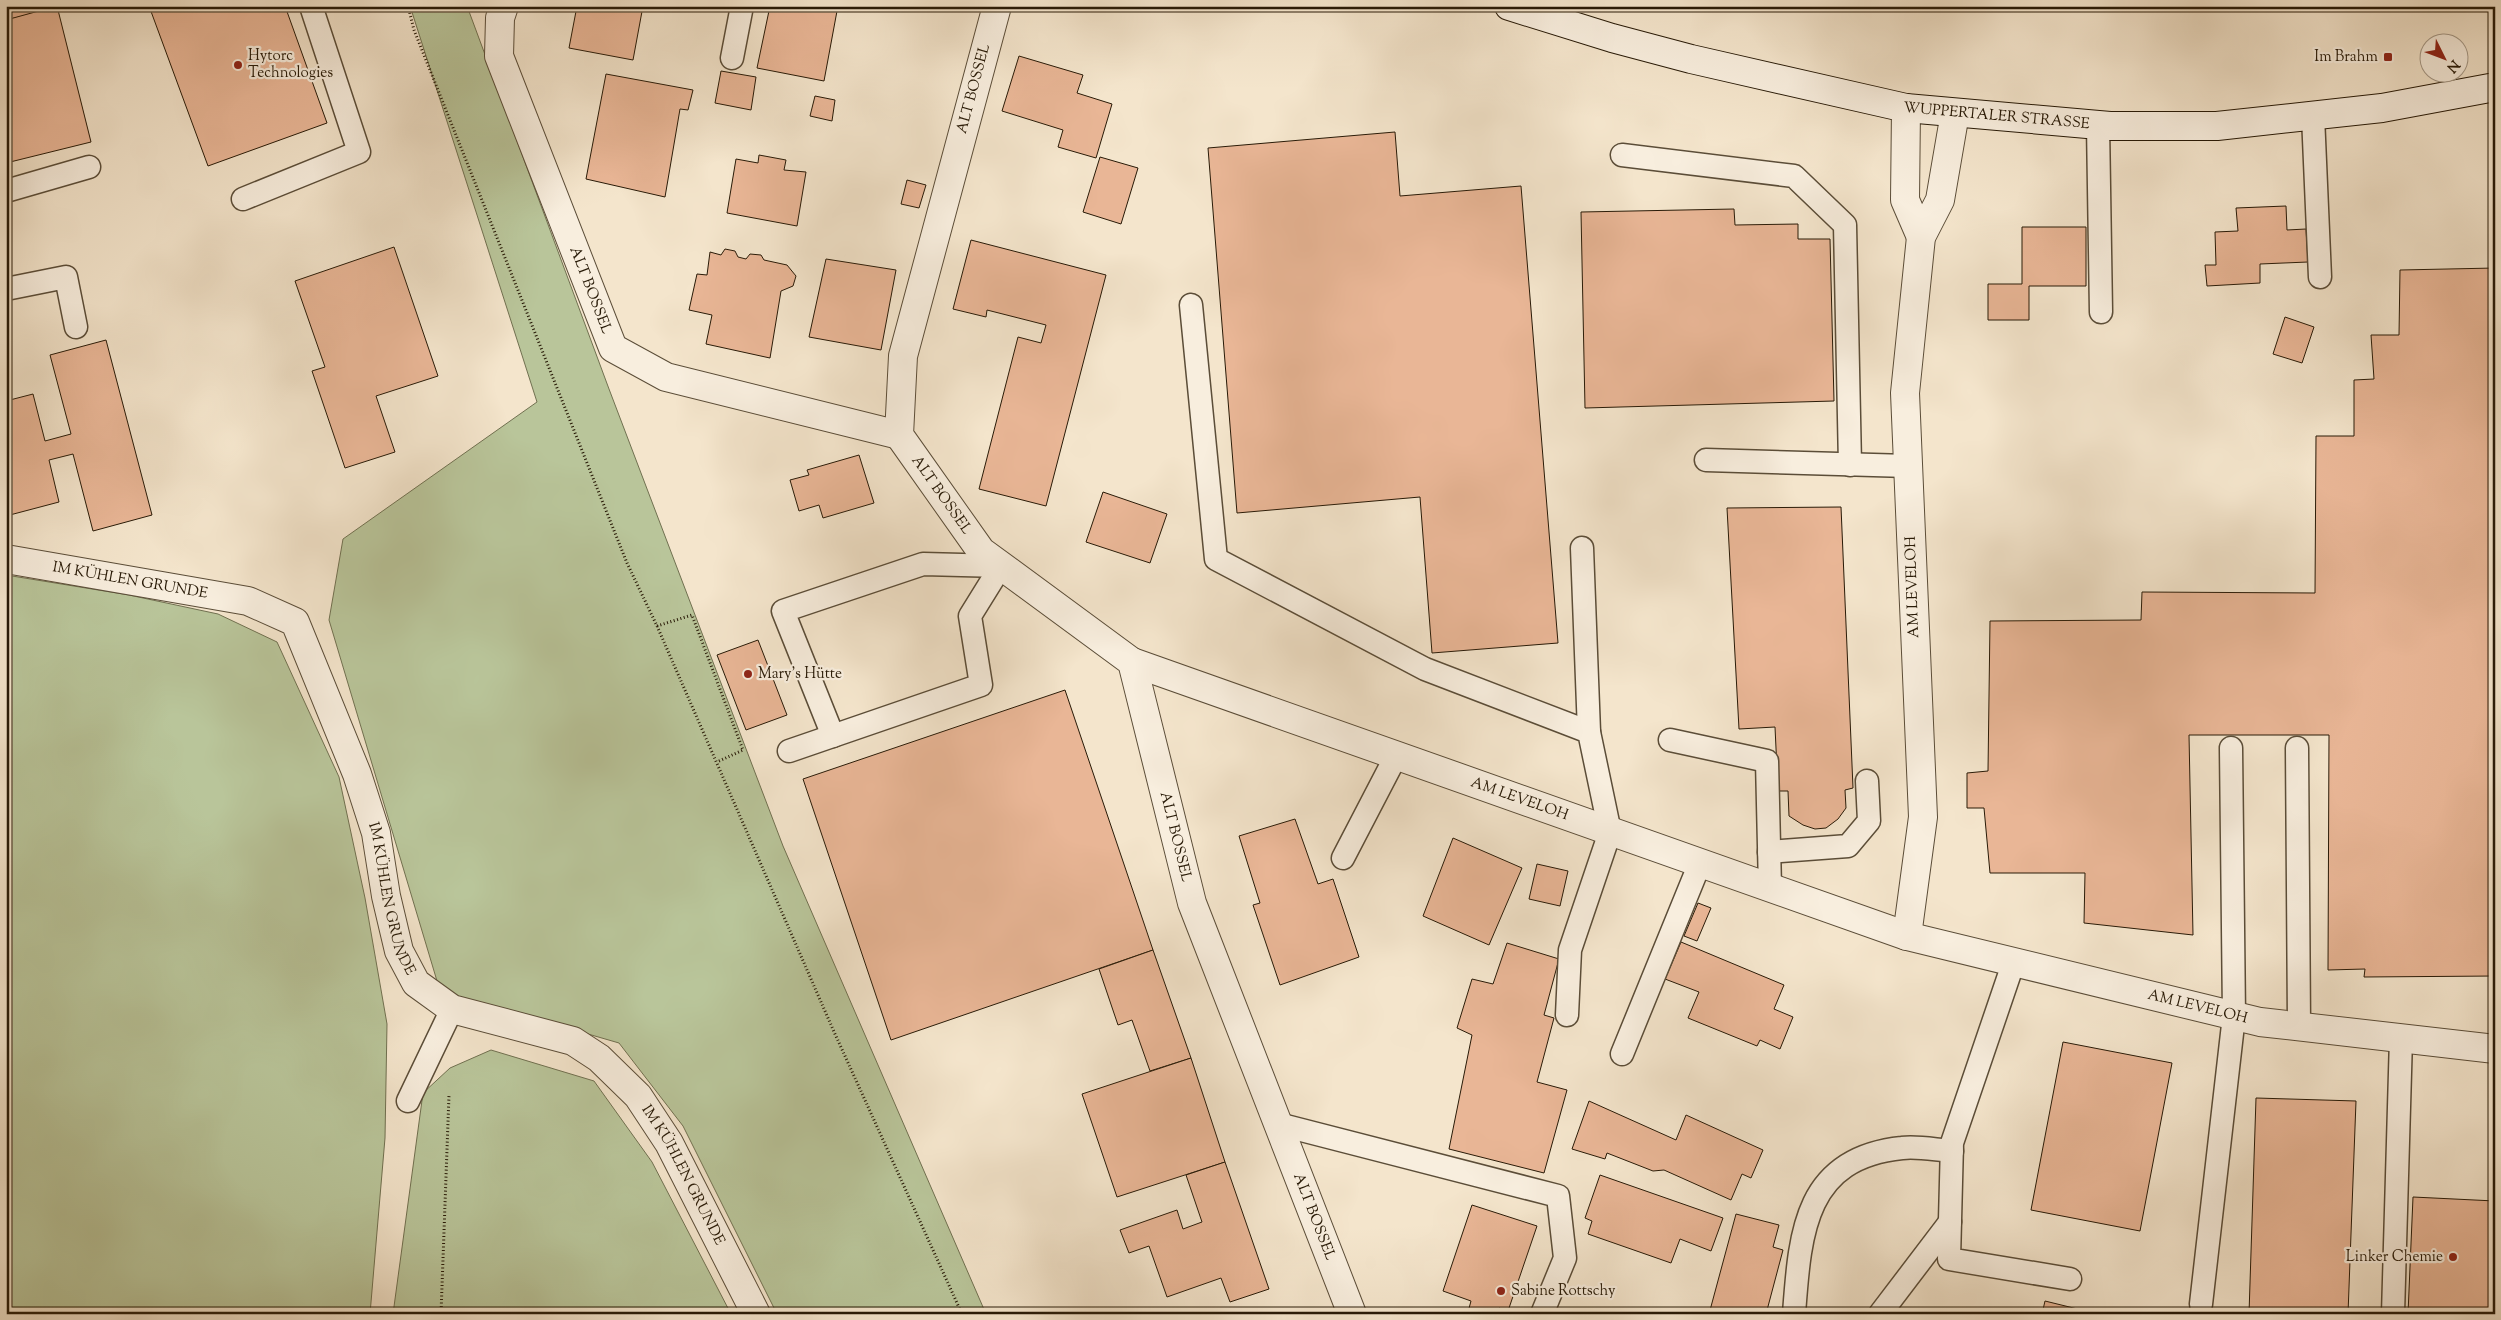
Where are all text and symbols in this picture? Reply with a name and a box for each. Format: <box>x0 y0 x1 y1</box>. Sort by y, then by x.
north arrow <box>2418 32 2468 82</box>
street label: ALT BOSSEL <box>952 42 996 136</box>
place label: Hytorc Technologies <box>248 46 333 84</box>
place label: Im Brahm <box>2314 47 2379 68</box>
marker: Im Brahm <box>2382 51 2394 63</box>
text: N <box>2441 55 2463 76</box>
marker: Hytorc Technologies <box>232 59 244 71</box>
street label: WUPPERTALER STRASSE <box>1902 97 2091 135</box>
street label: ALT BOSSEL <box>564 243 617 337</box>
street label: ALT BOSSEL <box>906 451 977 539</box>
street label: AM LEVELOH <box>1901 535 1925 638</box>
street label: IM KÜHLEN GRUNDE <box>51 557 209 604</box>
place label: Mary’s Hütte <box>758 664 842 685</box>
marker: Mary’s Hütte <box>742 668 754 680</box>
street label: AM LEVELOH <box>1468 772 1571 826</box>
street label: ALT BOSSEL <box>1154 790 1197 884</box>
street label: IM KÜHLEN GRUNDE <box>363 819 421 979</box>
street label: AM LEVELOH <box>2145 984 2250 1029</box>
street label: IM KÜHLEN GRUNDE <box>636 1101 730 1249</box>
street label: ALT BOSSEL <box>1288 1170 1341 1263</box>
place label: Linker Chemie <box>2346 1247 2443 1268</box>
marker: Linker Chemie <box>2447 1251 2459 1263</box>
place label: Sabine Rottschy <box>1511 1281 1616 1302</box>
marker: Sabine Rottschy <box>1495 1285 1507 1297</box>

